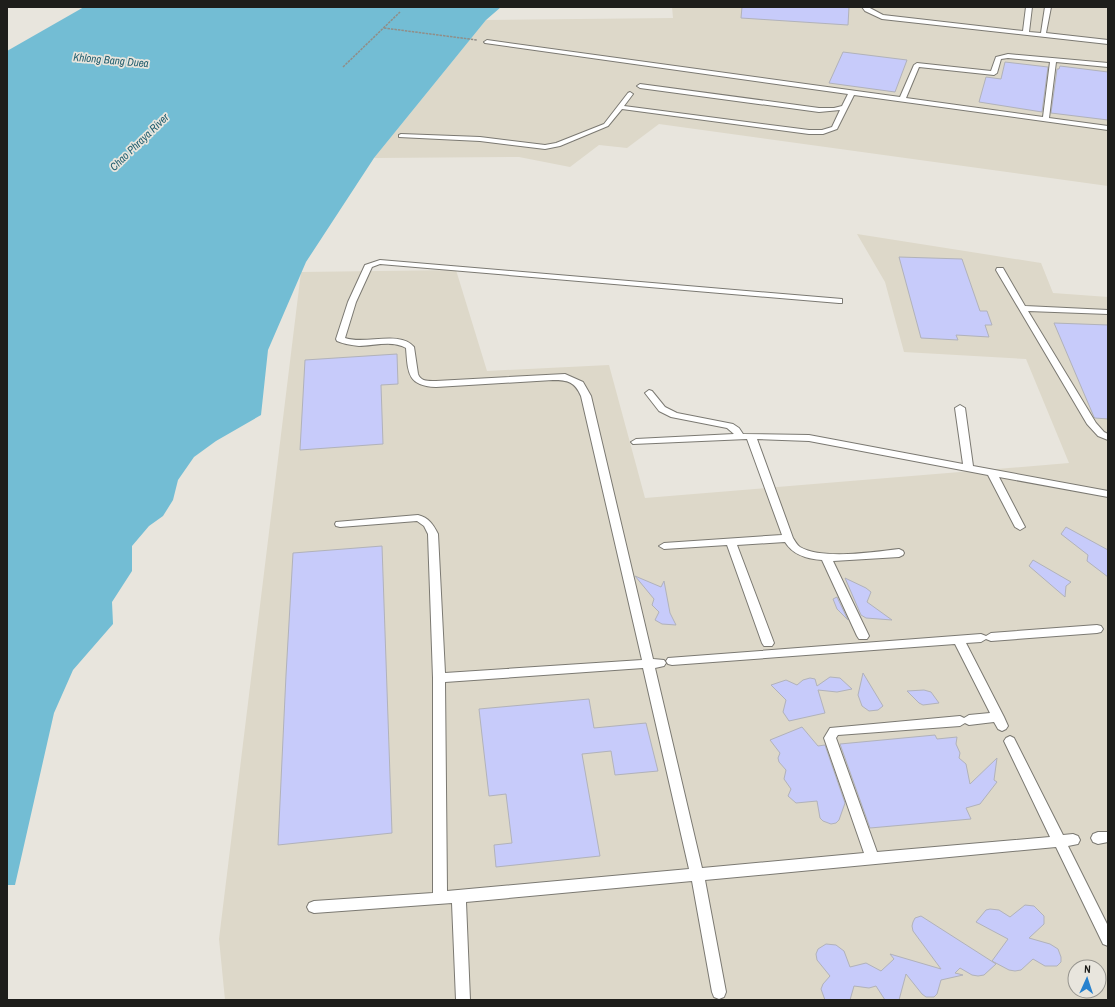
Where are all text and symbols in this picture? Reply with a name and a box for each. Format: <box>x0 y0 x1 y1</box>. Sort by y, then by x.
water label: Khlong Bang Duea <box>73 50 149 70</box>
water label: Chao Phraya River <box>107 110 172 174</box>
north arrow <box>1067 959 1107 999</box>
text: N <box>1084 962 1091 976</box>

